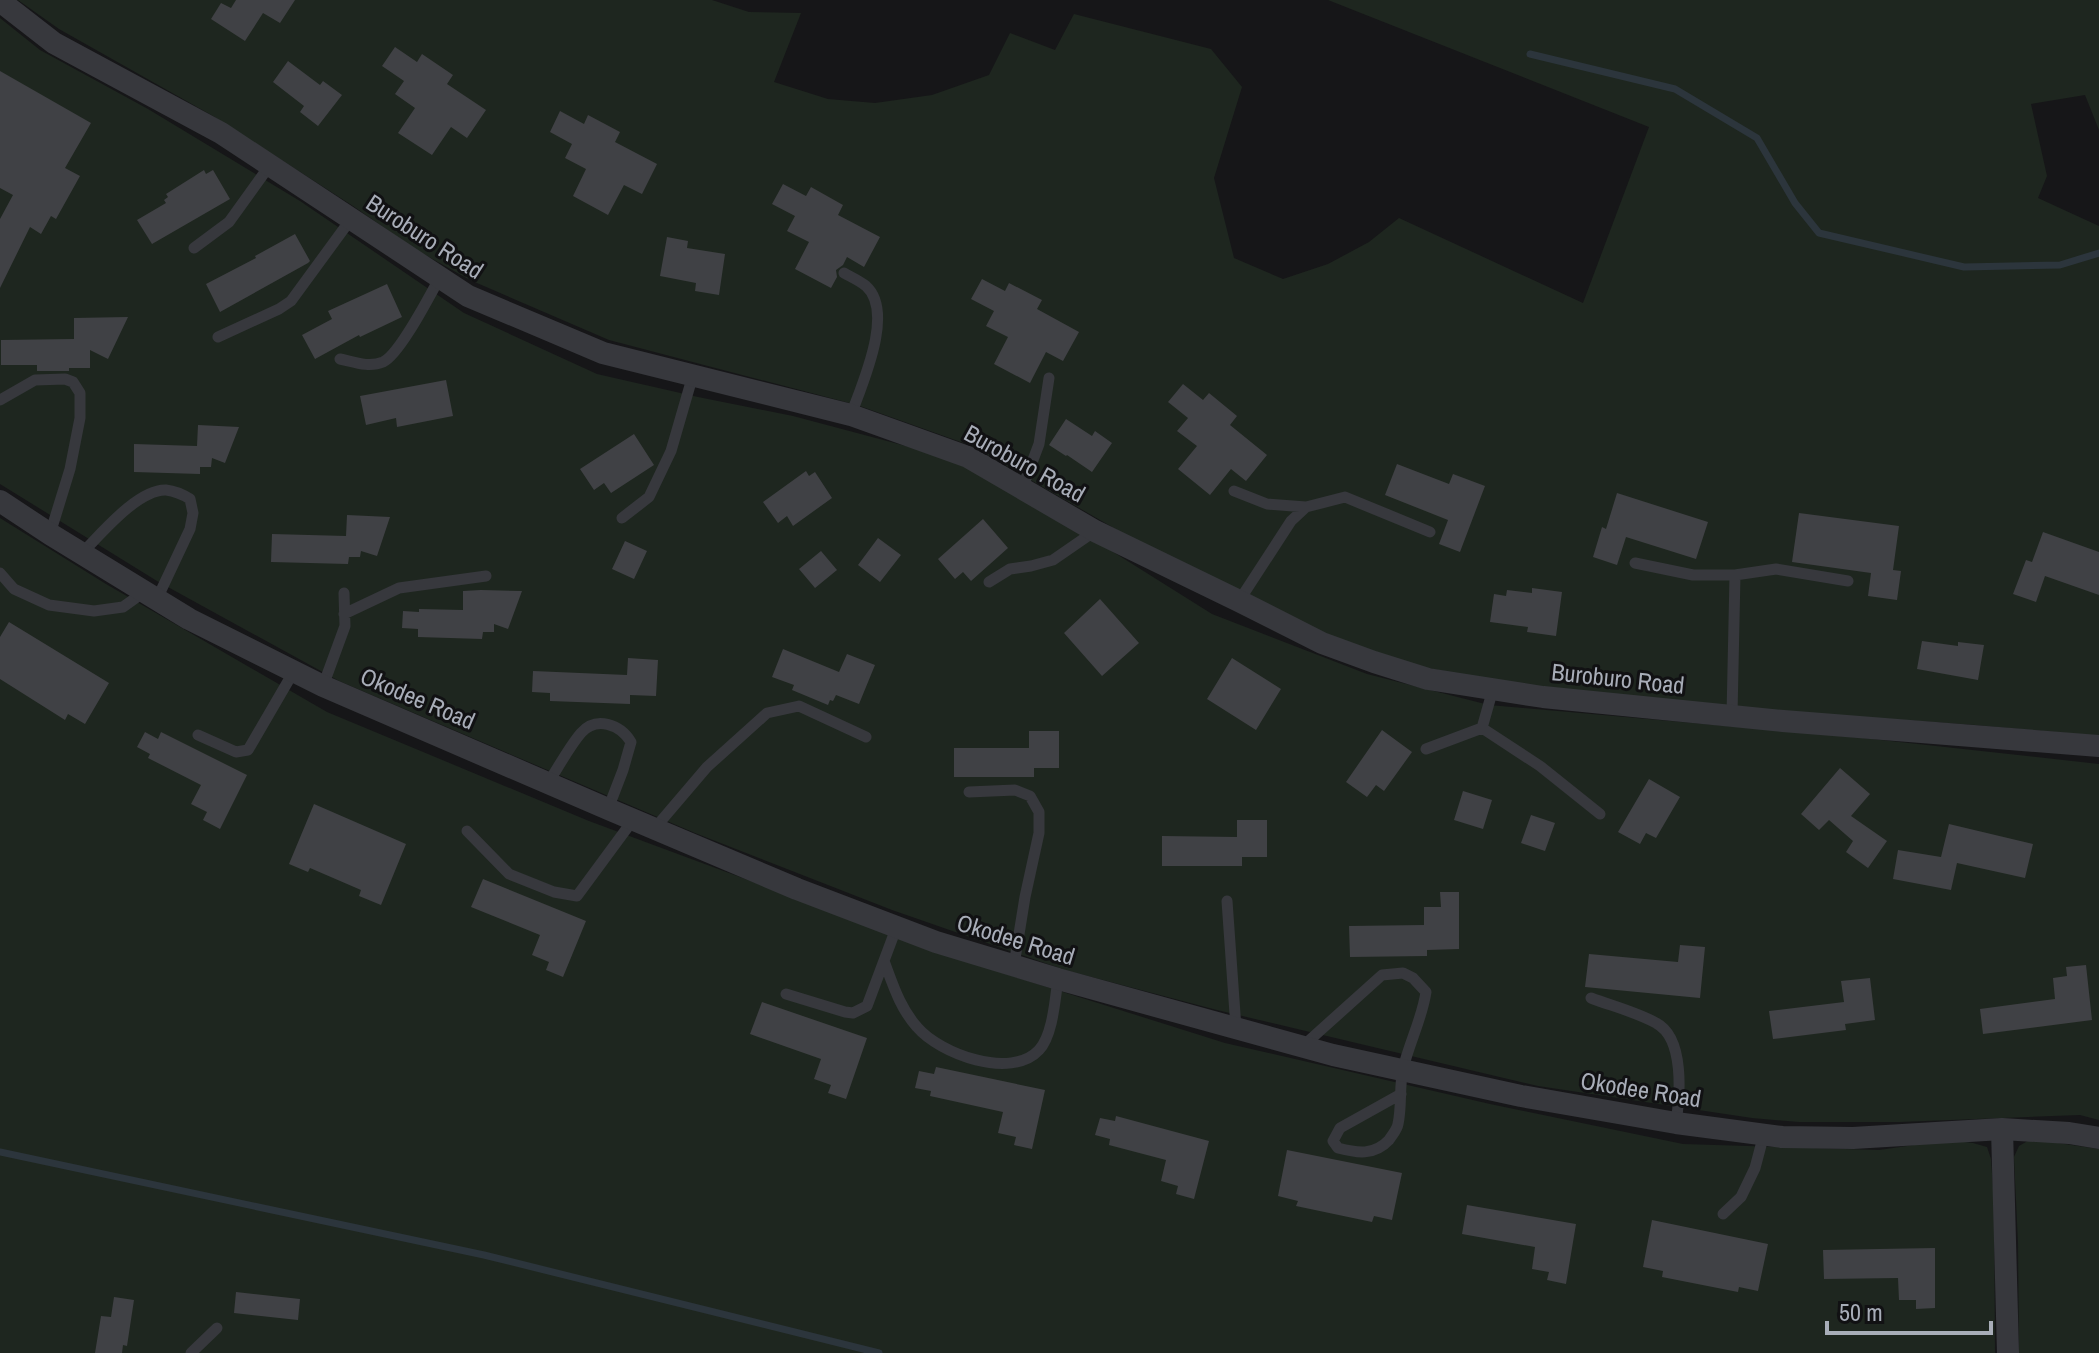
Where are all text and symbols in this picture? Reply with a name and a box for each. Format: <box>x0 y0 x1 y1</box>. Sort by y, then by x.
street label: Buroburo Road <box>360 186 490 286</box>
street label: Buroburo Road <box>959 417 1091 509</box>
street label: Buroburo Road <box>1550 655 1686 701</box>
street label: Okodee Road <box>356 660 480 736</box>
street label: Okodee Road <box>953 906 1079 972</box>
street label: Okodee Road <box>1579 1064 1703 1114</box>
scale bar <box>1827 1285 1991 1335</box>
text: 50 m <box>1839 1296 1883 1328</box>

